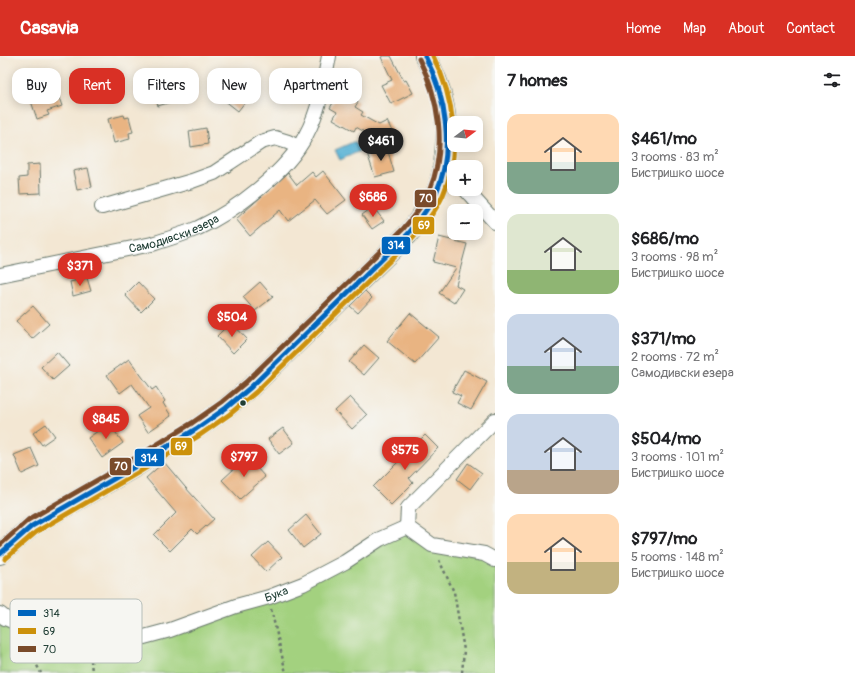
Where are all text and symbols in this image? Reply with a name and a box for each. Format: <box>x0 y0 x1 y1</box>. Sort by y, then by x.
text: Casavia <box>20 16 79 40</box>
text: Home <box>626 20 661 37</box>
text: Map <box>683 20 706 37</box>
text: About <box>728 20 764 37</box>
text: Contact <box>786 20 835 37</box>
chip: Buy <box>12 68 61 104</box>
chip: Rent <box>69 68 125 104</box>
chip: Filters <box>133 68 199 104</box>
chip: New <box>207 68 261 104</box>
chip: Apartment <box>269 68 362 104</box>
icon: filters <box>821 69 843 91</box>
text: 7 homes <box>507 70 567 91</box>
north arrow <box>447 116 483 152</box>
map controls <box>447 116 483 240</box>
pin: $461 <box>357 128 405 162</box>
text: $461/mo <box>631 128 697 149</box>
icon: home <box>539 130 587 178</box>
text: $461 <box>367 133 395 149</box>
text: 3 rooms · 83 m² <box>631 149 719 165</box>
button: + <box>447 160 483 196</box>
text: Бистришко шосе <box>631 165 724 181</box>
pin: $686 <box>349 184 397 218</box>
text: $686 <box>359 189 387 205</box>
line badge: 70 <box>414 189 437 208</box>
text: 70 <box>419 192 433 205</box>
button: − <box>447 204 483 240</box>
street label: Самодивски езера <box>127 211 222 256</box>
line badge: 69 <box>412 216 435 235</box>
text: 69 <box>418 219 430 232</box>
text: $686/mo <box>631 228 699 249</box>
icon: home <box>539 230 587 278</box>
line badge: 314 <box>381 236 411 255</box>
text: 314 <box>388 239 405 252</box>
text: 3 rooms · 98 m² <box>631 249 718 265</box>
pin: $371 <box>56 253 104 287</box>
text: $371 <box>67 258 93 274</box>
text: Бистришко шосе <box>631 265 724 281</box>
pin: $504 <box>208 304 256 338</box>
text: $504 <box>217 309 247 325</box>
text: $371/mo <box>631 328 696 349</box>
icon: home <box>539 330 587 378</box>
text: 2 rooms · 72 m² <box>631 349 719 365</box>
text: Самодивски езера <box>631 365 734 381</box>
unlabelled marker <box>238 398 248 408</box>
pin: $845 <box>82 406 130 440</box>
text: $845 <box>92 411 120 427</box>
text: $504/mo <box>631 428 701 449</box>
icon: home <box>539 430 587 478</box>
line badge: 69 <box>170 437 193 456</box>
pin: $575 <box>381 437 429 471</box>
text: 69 <box>175 440 187 453</box>
text: $575 <box>391 442 419 458</box>
pin: $797 <box>220 444 268 478</box>
line badge: 314 <box>134 448 165 467</box>
text: $797 <box>230 449 258 465</box>
text: 3 rooms · 101 m² <box>631 449 724 465</box>
text: 314 <box>141 452 158 465</box>
line badge: 70 <box>109 457 132 476</box>
text: 70 <box>114 460 128 473</box>
text: Бистришко шосе <box>631 465 724 481</box>
text: $797/mo <box>631 528 697 549</box>
icon: home <box>539 530 587 578</box>
text: 5 rooms · 148 m² <box>631 549 724 565</box>
text: Бистришко шосе <box>631 565 724 581</box>
street label: Бука <box>263 583 291 605</box>
legend <box>10 599 142 663</box>
text: 314 <box>43 607 60 620</box>
text: 69 <box>43 625 55 638</box>
text: 70 <box>43 643 56 656</box>

